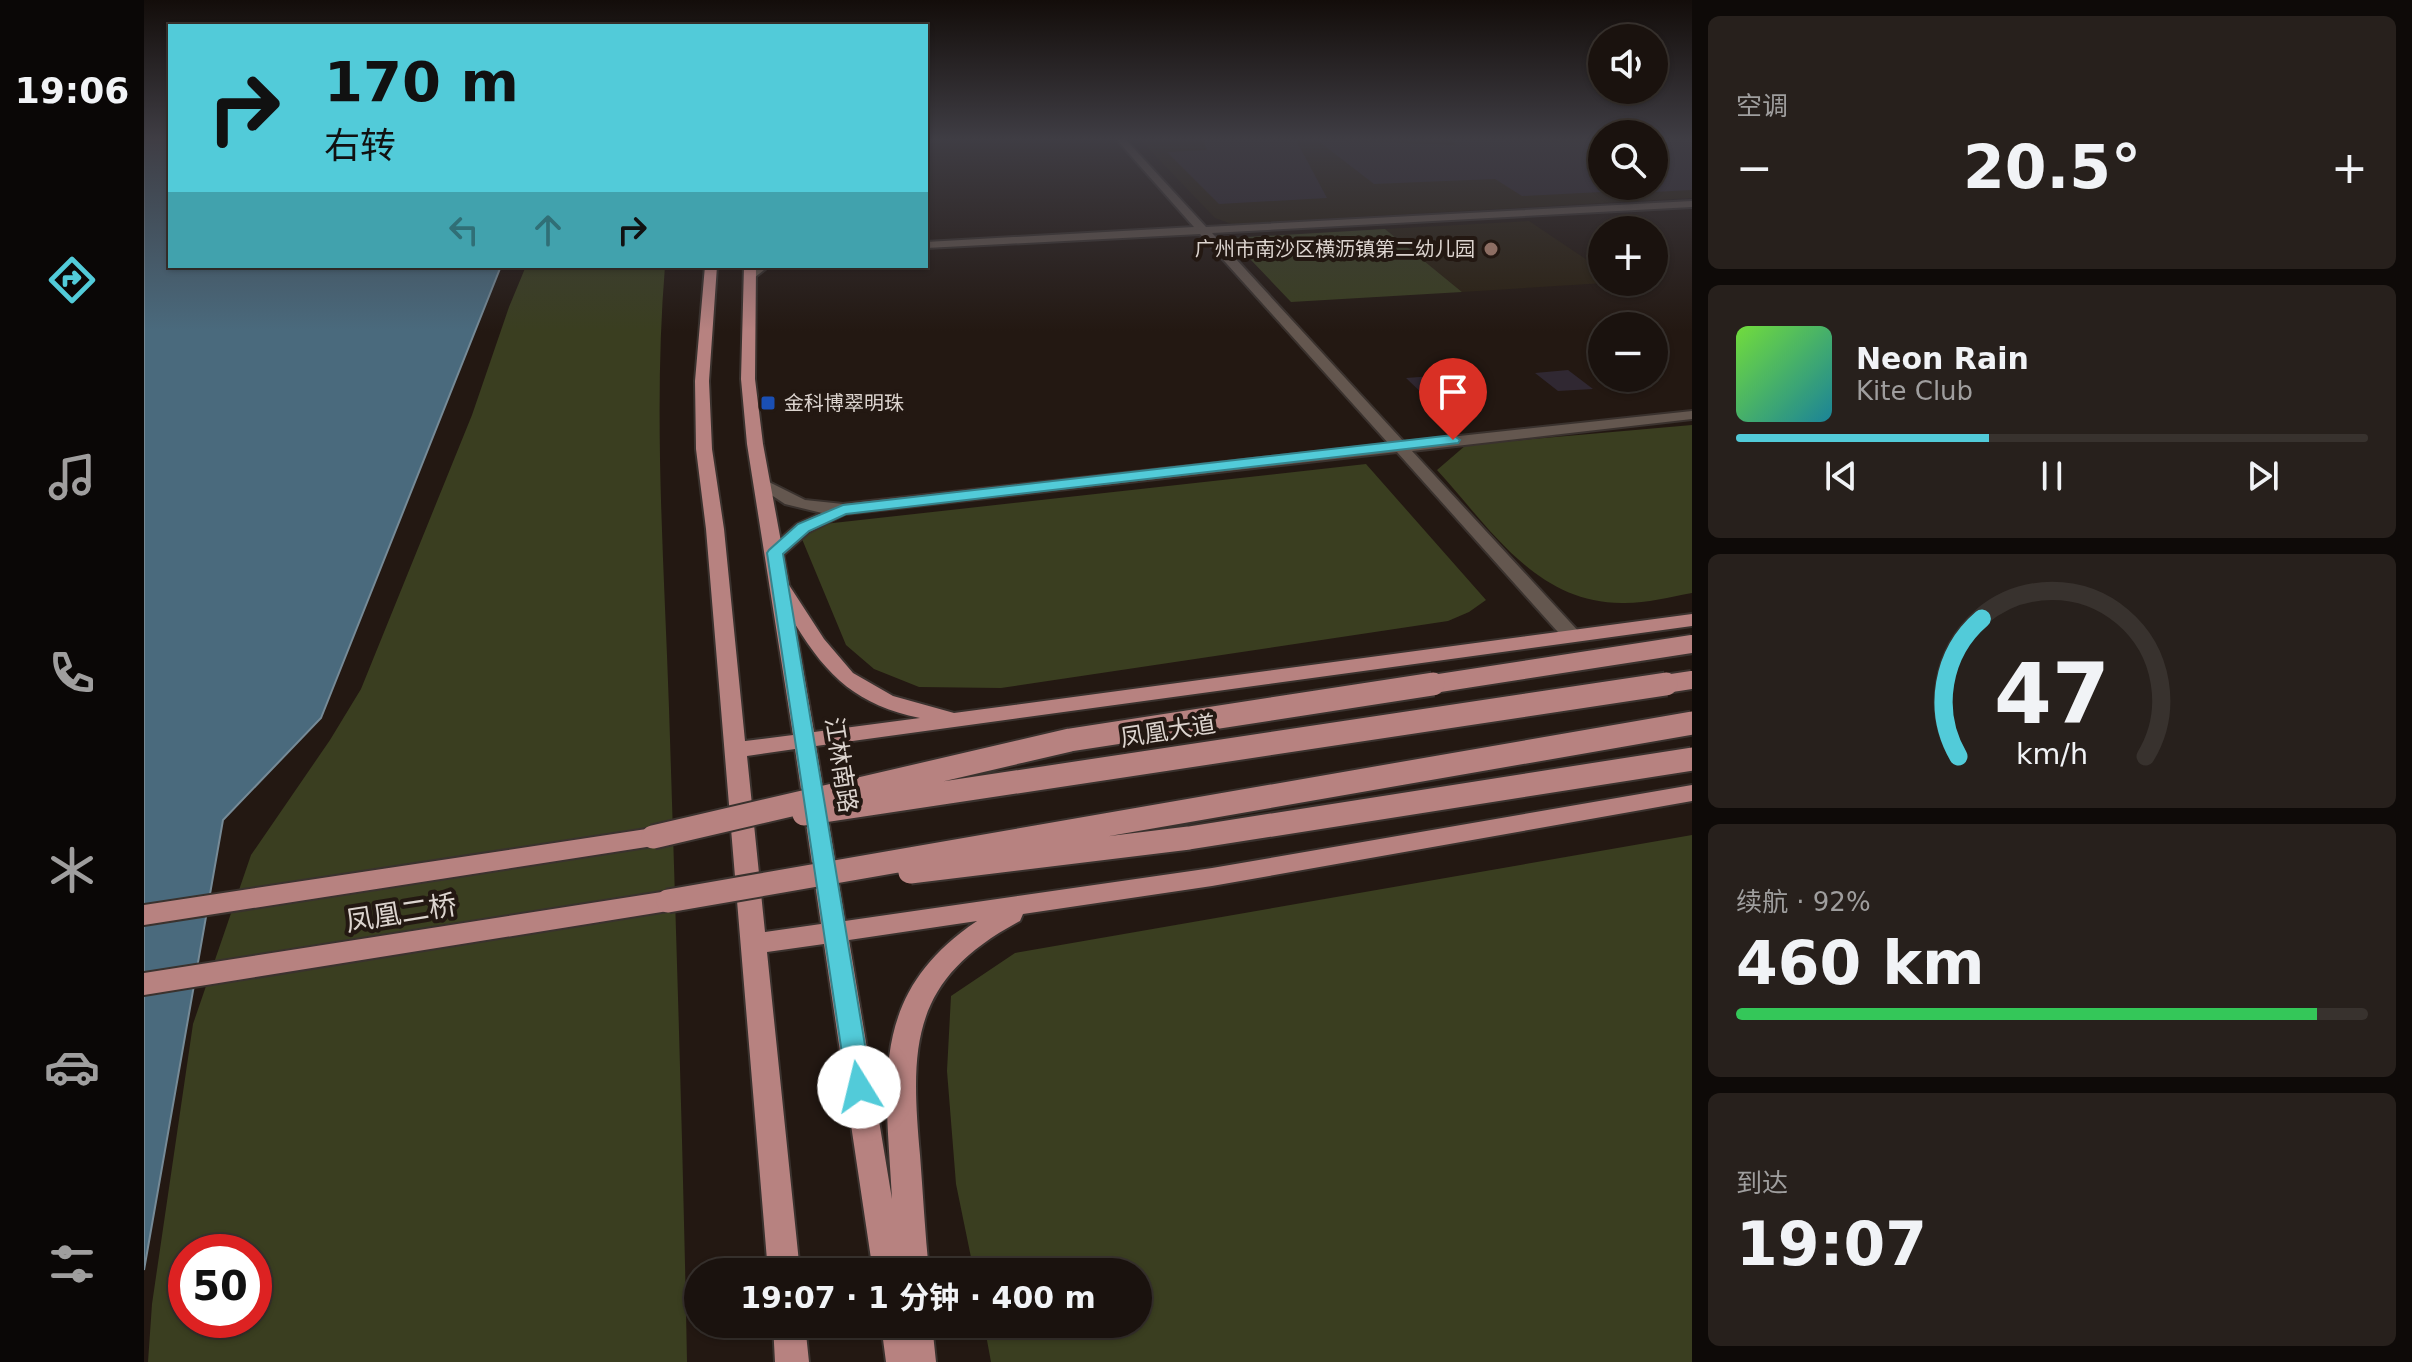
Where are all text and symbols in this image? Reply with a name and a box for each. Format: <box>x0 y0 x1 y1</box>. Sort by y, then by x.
map controls <box>1588 24 1668 392</box>
button: sound <box>1588 24 1668 104</box>
text: 170 m <box>324 49 519 114</box>
icon: right <box>192 56 296 160</box>
text: 19:06 <box>15 70 129 111</box>
text: 空调 <box>1736 91 1788 121</box>
button: search <box>1588 120 1668 200</box>
text: 右转 <box>324 125 396 166</box>
text: 20.5° <box>1963 132 2141 202</box>
text: − <box>1736 142 1773 193</box>
text: + <box>2331 142 2368 193</box>
icon: left <box>442 208 486 252</box>
icon: ahead <box>526 208 570 252</box>
icon: right <box>610 208 654 252</box>
button: + <box>1588 216 1668 296</box>
place label: 广州市南沙区横沥镇第二幼儿园 <box>1195 237 1475 261</box>
marker: 广州市南沙区横沥镇第二幼儿园 <box>1482 240 1500 258</box>
icon: directions <box>44 252 100 308</box>
button: − <box>1588 312 1668 392</box>
text: Neon Rain <box>1856 341 2029 376</box>
pin <box>1419 358 1487 440</box>
icon: arrive <box>1431 370 1475 414</box>
text: Kite Club <box>1856 376 1973 406</box>
place label: 金科博翠明珠 <box>784 391 904 415</box>
marker: 金科博翠明珠 <box>759 394 777 412</box>
icon: music <box>44 449 100 505</box>
icon: previous <box>1819 454 1863 498</box>
icon: pause <box>2030 454 2074 498</box>
icon: next <box>2241 454 2285 498</box>
icon: phone <box>44 645 100 701</box>
text: 47 <box>1994 646 2110 743</box>
street label: 凤凰大道 <box>1118 710 1218 752</box>
street label: 江林南路 <box>820 715 862 815</box>
text: km/h <box>2016 737 2088 771</box>
icon: climate <box>44 842 100 898</box>
text: 续航 · 92% <box>1736 887 1871 917</box>
street label: 凤凰二桥 <box>343 888 459 938</box>
text: 460 km <box>1736 928 1985 998</box>
icon: car <box>44 1039 100 1095</box>
position arrow <box>817 1045 901 1129</box>
text: 到达 <box>1736 1168 1788 1198</box>
text: 19:07 <box>1736 1209 1927 1279</box>
speed limit sign: 50 <box>168 1234 272 1338</box>
icon: filters <box>44 1236 100 1292</box>
text: 19:07 · 1 分钟 · 400 m <box>740 1280 1096 1315</box>

